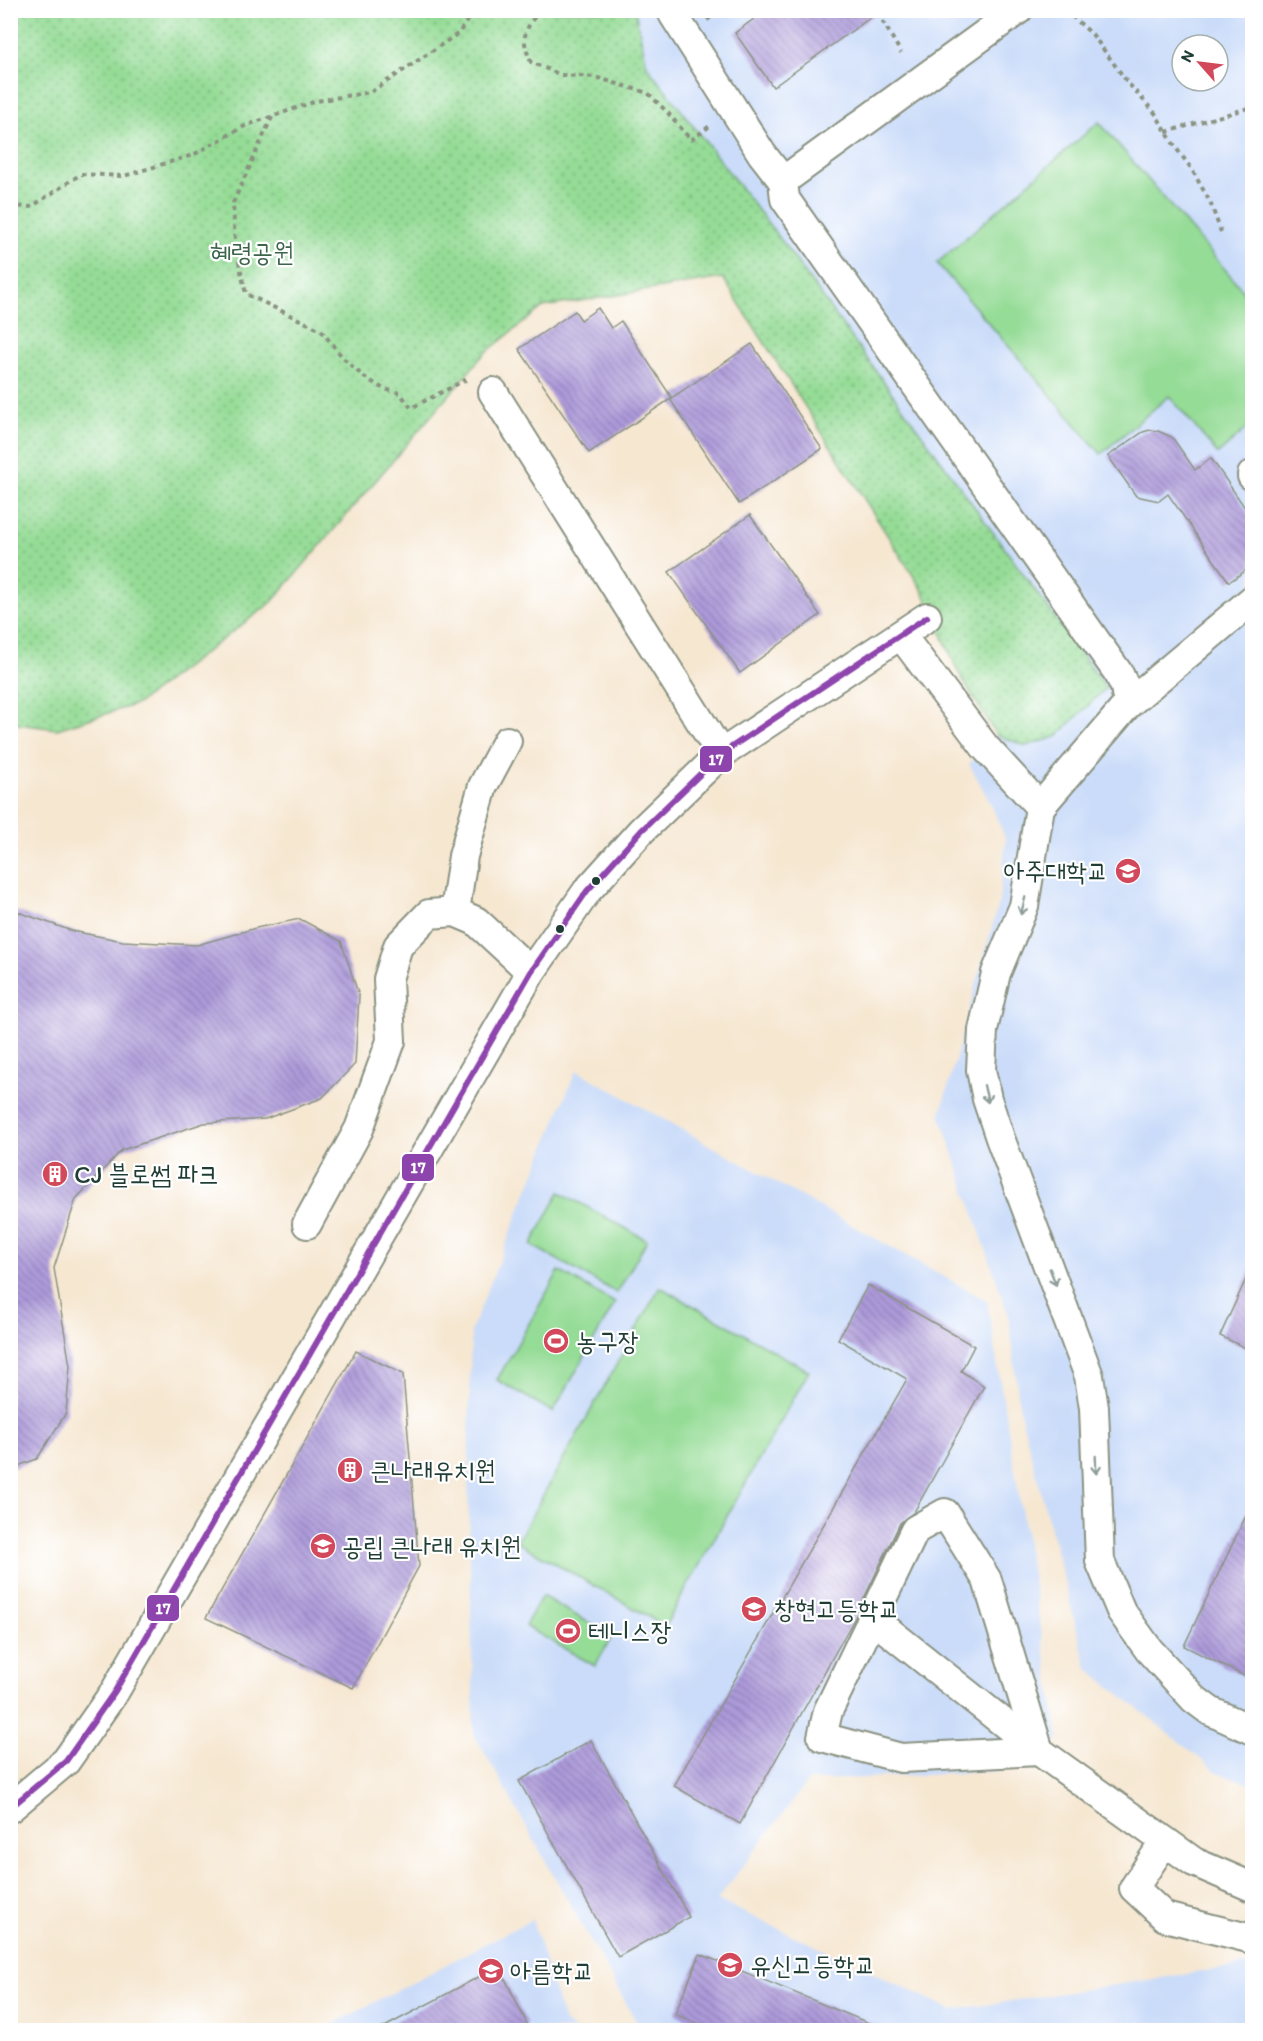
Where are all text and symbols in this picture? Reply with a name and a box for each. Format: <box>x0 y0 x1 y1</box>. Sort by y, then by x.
north arrow <box>1170 33 1230 93</box>
text: N <box>1176 47 1198 65</box>
park label: 혜령공원 <box>210 236 294 268</box>
line badge: 17 <box>699 745 733 773</box>
text: 17 <box>708 750 724 769</box>
place label: 아주대학교 <box>1003 855 1108 887</box>
school or university icon: 아주대학교 <box>1113 856 1143 886</box>
unlabelled marker <box>590 875 602 887</box>
one-way arrow <box>1017 896 1028 915</box>
unlabelled marker <box>554 923 566 935</box>
one-way arrow <box>981 1084 993 1103</box>
line badge: 17 <box>401 1153 435 1182</box>
place label: CJ 블로썸 파크 <box>74 1158 219 1190</box>
text: 17 <box>410 1158 426 1177</box>
building icon: CJ 블로썸 파크 <box>40 1159 70 1189</box>
one-way arrow <box>1048 1267 1059 1286</box>
place label: 농구장 <box>576 1325 639 1357</box>
sports icon: 농구장 <box>541 1326 571 1356</box>
place label: 큰나래유치원 <box>370 1454 496 1486</box>
building icon: 큰나래유치원 <box>335 1455 365 1485</box>
one-way arrow <box>1090 1455 1102 1475</box>
place label: 공립 큰나래 유치원 <box>342 1530 521 1562</box>
school or university icon: 공립 큰나래 유치원 <box>308 1531 338 1561</box>
place label: 창현고등학교 <box>774 1593 900 1625</box>
line badge: 17 <box>146 1594 180 1622</box>
school or university icon: 창현고등학교 <box>739 1594 769 1624</box>
text: 17 <box>155 1599 171 1618</box>
place label: 테니스장 <box>588 1615 672 1647</box>
sports icon: 테니스장 <box>553 1616 583 1646</box>
place label: 유신고등학교 <box>750 1949 876 1981</box>
school or university icon: 유신고등학교 <box>715 1950 745 1980</box>
place label: 아름학교 <box>510 1955 594 1987</box>
school or university icon: 아름학교 <box>476 1956 506 1986</box>

